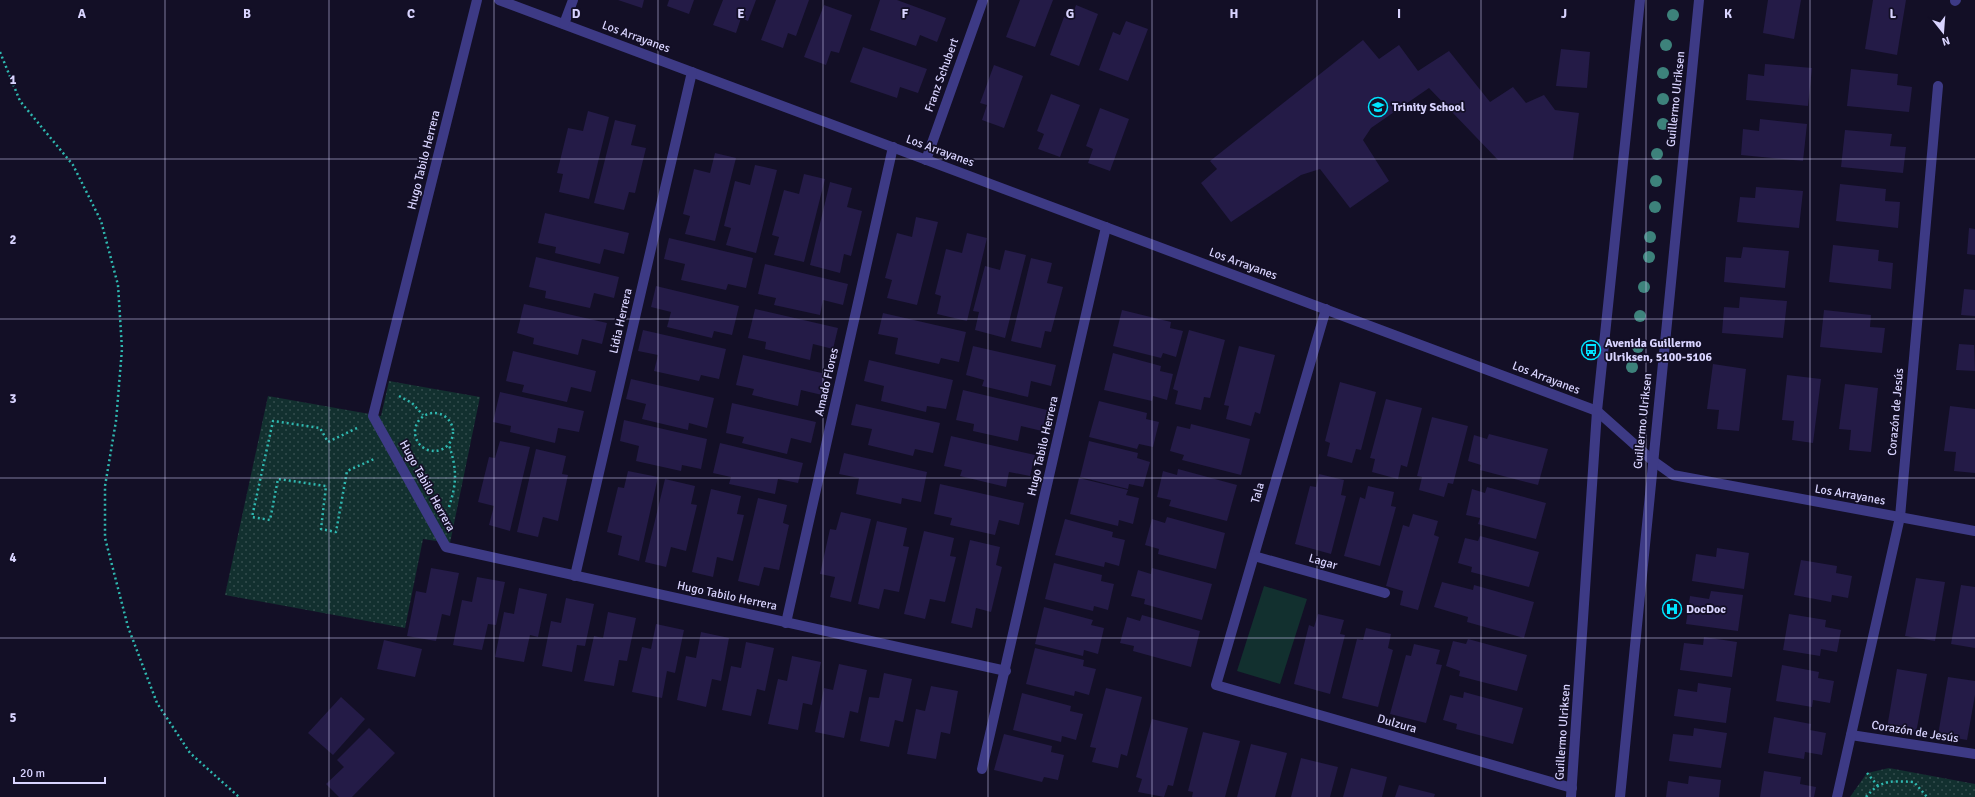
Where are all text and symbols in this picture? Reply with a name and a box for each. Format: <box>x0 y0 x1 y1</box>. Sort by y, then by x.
text: A <box>78 6 87 22</box>
text: B <box>243 6 251 22</box>
text: C <box>407 6 415 22</box>
text: D <box>572 6 581 22</box>
text: E <box>737 6 745 22</box>
text: F <box>902 6 909 22</box>
text: G <box>1066 6 1074 22</box>
text: H <box>1230 6 1238 22</box>
text: I <box>1397 6 1401 22</box>
text: J <box>1561 6 1567 22</box>
text: K <box>1724 6 1732 22</box>
text: L <box>1890 6 1897 22</box>
north arrow <box>1923 12 1963 52</box>
street label: Los Arrayanes <box>600 18 672 56</box>
text: N <box>1940 34 1951 48</box>
street label: Franz Schubert <box>922 36 962 114</box>
street label: Guillermo Ulriksen <box>1664 50 1688 148</box>
text: 1 <box>9 72 17 88</box>
school or university icon: Trinity School <box>1367 96 1389 118</box>
place label: Trinity School <box>1392 100 1465 115</box>
street label: Hugo Tabilo Herrera <box>404 109 444 211</box>
street label: Los Arrayanes <box>904 132 976 170</box>
text: 2 <box>9 232 17 248</box>
street label: Los Arrayanes <box>1207 245 1279 283</box>
street label: Lidia Herrera <box>606 287 636 355</box>
place label: Avenida Guillermo Ulriksen, 5100-5106 <box>1605 336 1713 365</box>
bus stop icon: Avenida Guillermo Ulriksen, 5100-5106 <box>1580 339 1602 361</box>
street label: Amado Flores <box>812 346 842 418</box>
street label: Los Arrayanes <box>1510 358 1582 398</box>
street label: Corazón de Jesús <box>1885 368 1907 456</box>
street label: Guillermo Ulriksen <box>1631 372 1655 470</box>
text: 3 <box>9 391 17 407</box>
street label: Hugo Tabilo Herrera <box>1024 395 1062 497</box>
street label: Hugo Tabilo Herrera <box>396 438 458 534</box>
street label: Tala <box>1248 481 1268 505</box>
street label: Los Arrayanes <box>1814 481 1886 509</box>
text: 4 <box>9 550 17 566</box>
street label: Lagar <box>1307 551 1340 573</box>
street label: Hugo Tabilo Herrera <box>676 578 778 614</box>
hospital icon: DocDoc <box>1661 598 1683 620</box>
place label: DocDoc <box>1686 602 1726 617</box>
street label: Guillermo Ulriksen <box>1552 683 1574 781</box>
text: 5 <box>9 710 17 726</box>
street label: Dulzura <box>1376 711 1418 737</box>
street label: Corazón de Jesús <box>1870 718 1960 746</box>
scale bar <box>14 759 105 785</box>
text: 20 m <box>20 766 45 781</box>

